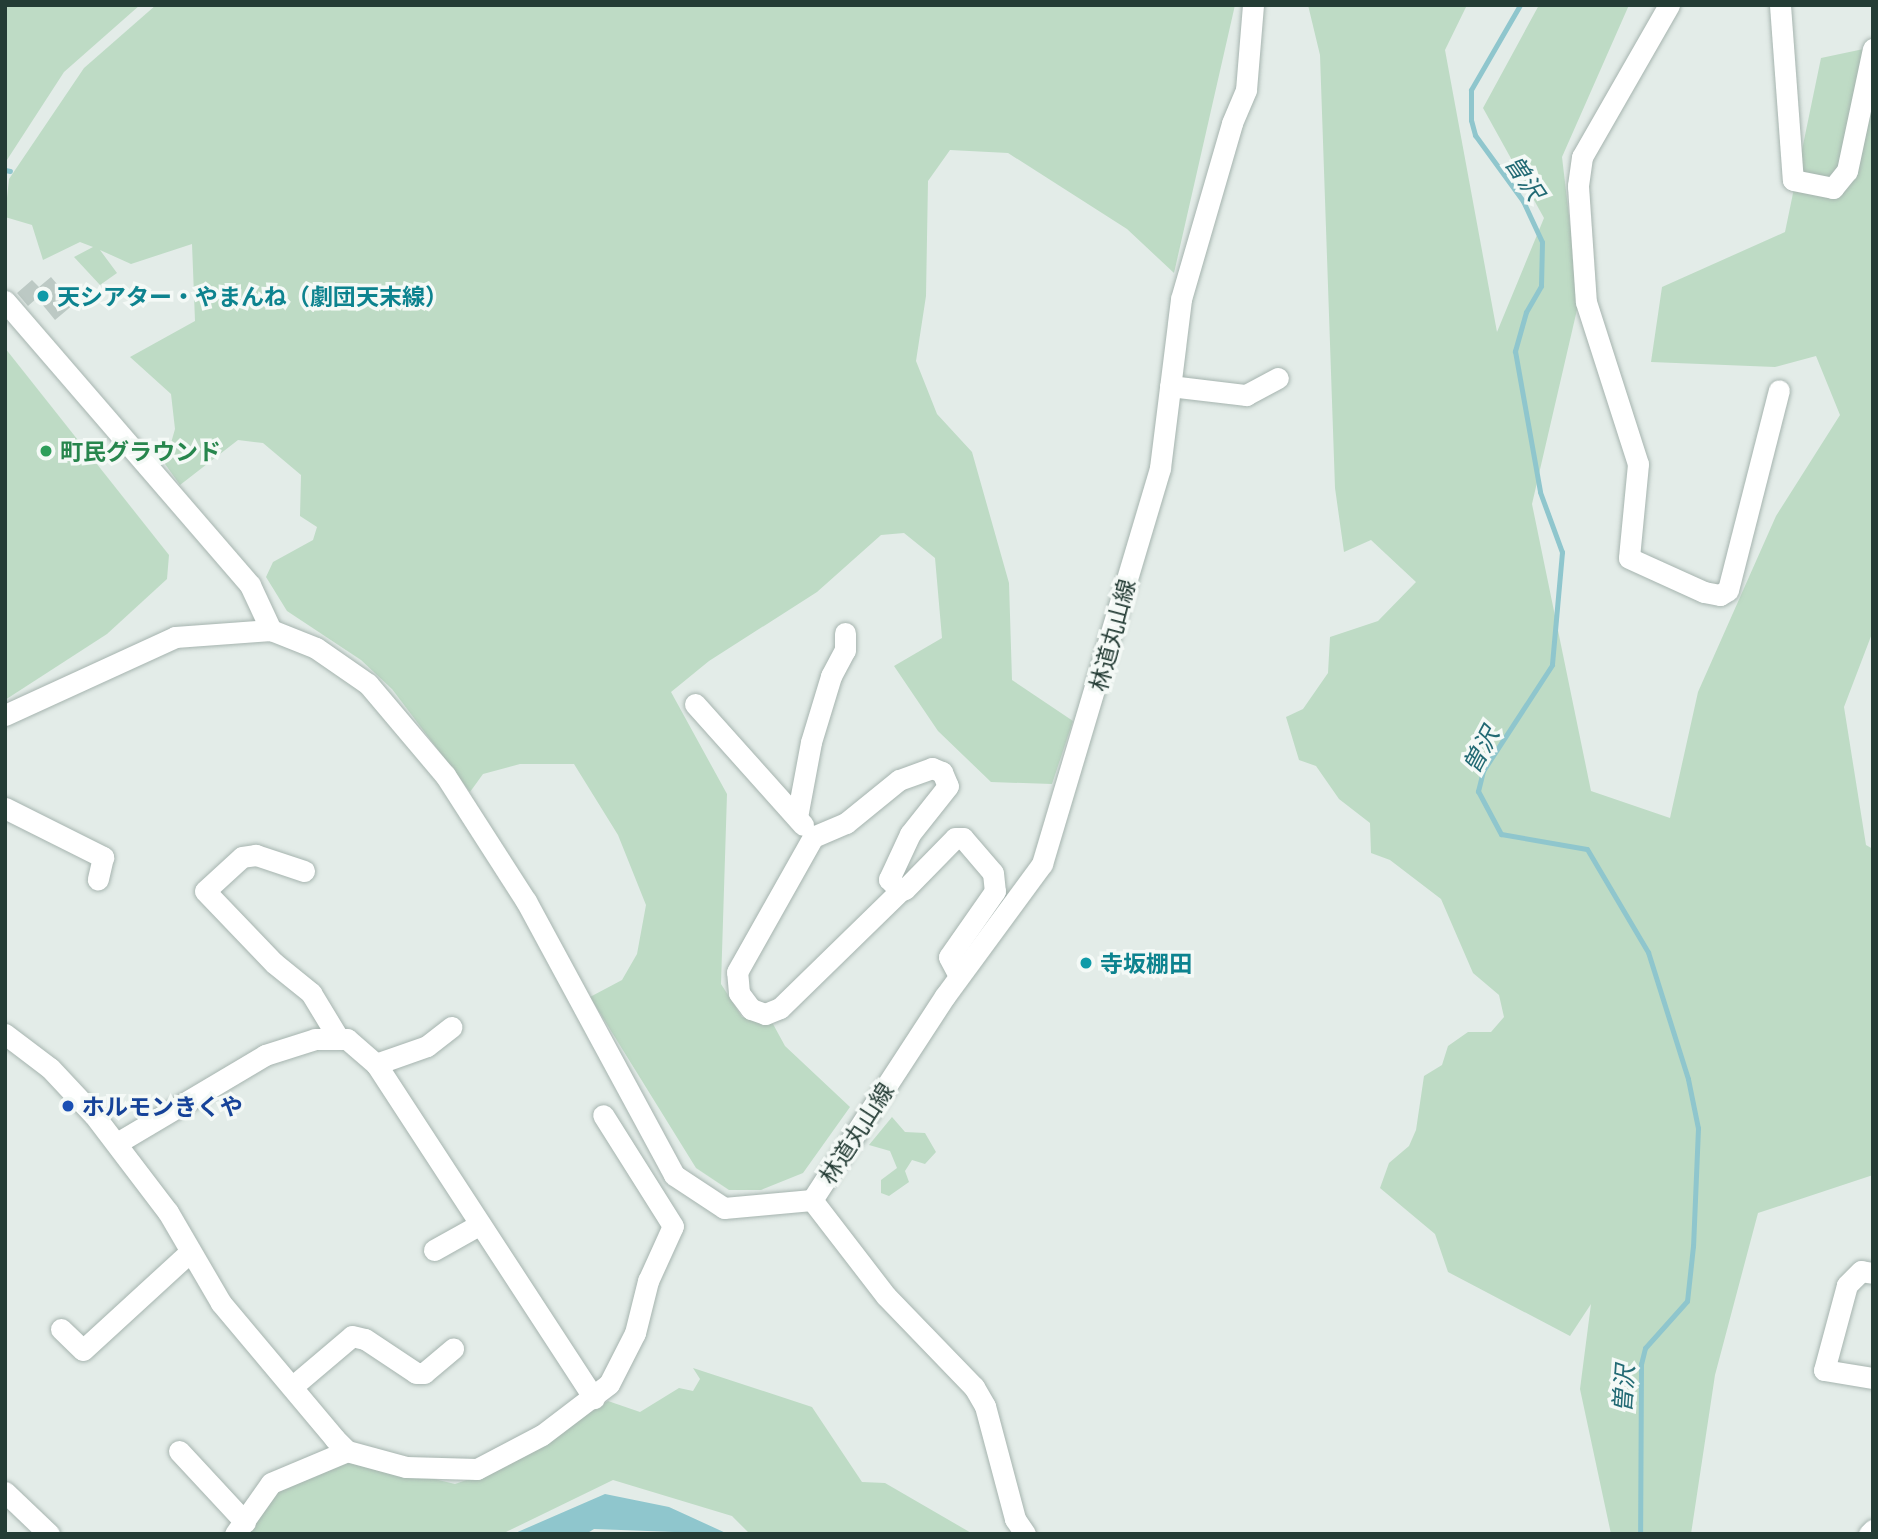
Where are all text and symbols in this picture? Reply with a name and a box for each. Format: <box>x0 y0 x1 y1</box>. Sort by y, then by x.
water label: 曽沢 <box>1500 149 1550 205</box>
place label: 天シアター・やまんね（劇団天末線） <box>57 282 448 310</box>
marker: 天シアター・やまんね（劇団天末線） <box>35 288 51 304</box>
place label: 町民グラウンド <box>60 437 221 465</box>
marker: 町民グラウンド <box>38 443 54 459</box>
street label: 林道丸山線 <box>1084 576 1140 694</box>
water label: 曽沢 <box>1456 722 1504 778</box>
place label: 寺坂棚田 <box>1100 949 1192 977</box>
marker: 寺坂棚田 <box>1078 955 1094 971</box>
street label: 林道丸山線 <box>813 1077 899 1189</box>
place label: ホルモンきくや <box>82 1092 243 1120</box>
marker: ホルモンきくや <box>60 1098 76 1114</box>
water label: 曽沢 <box>1607 1364 1639 1414</box>

